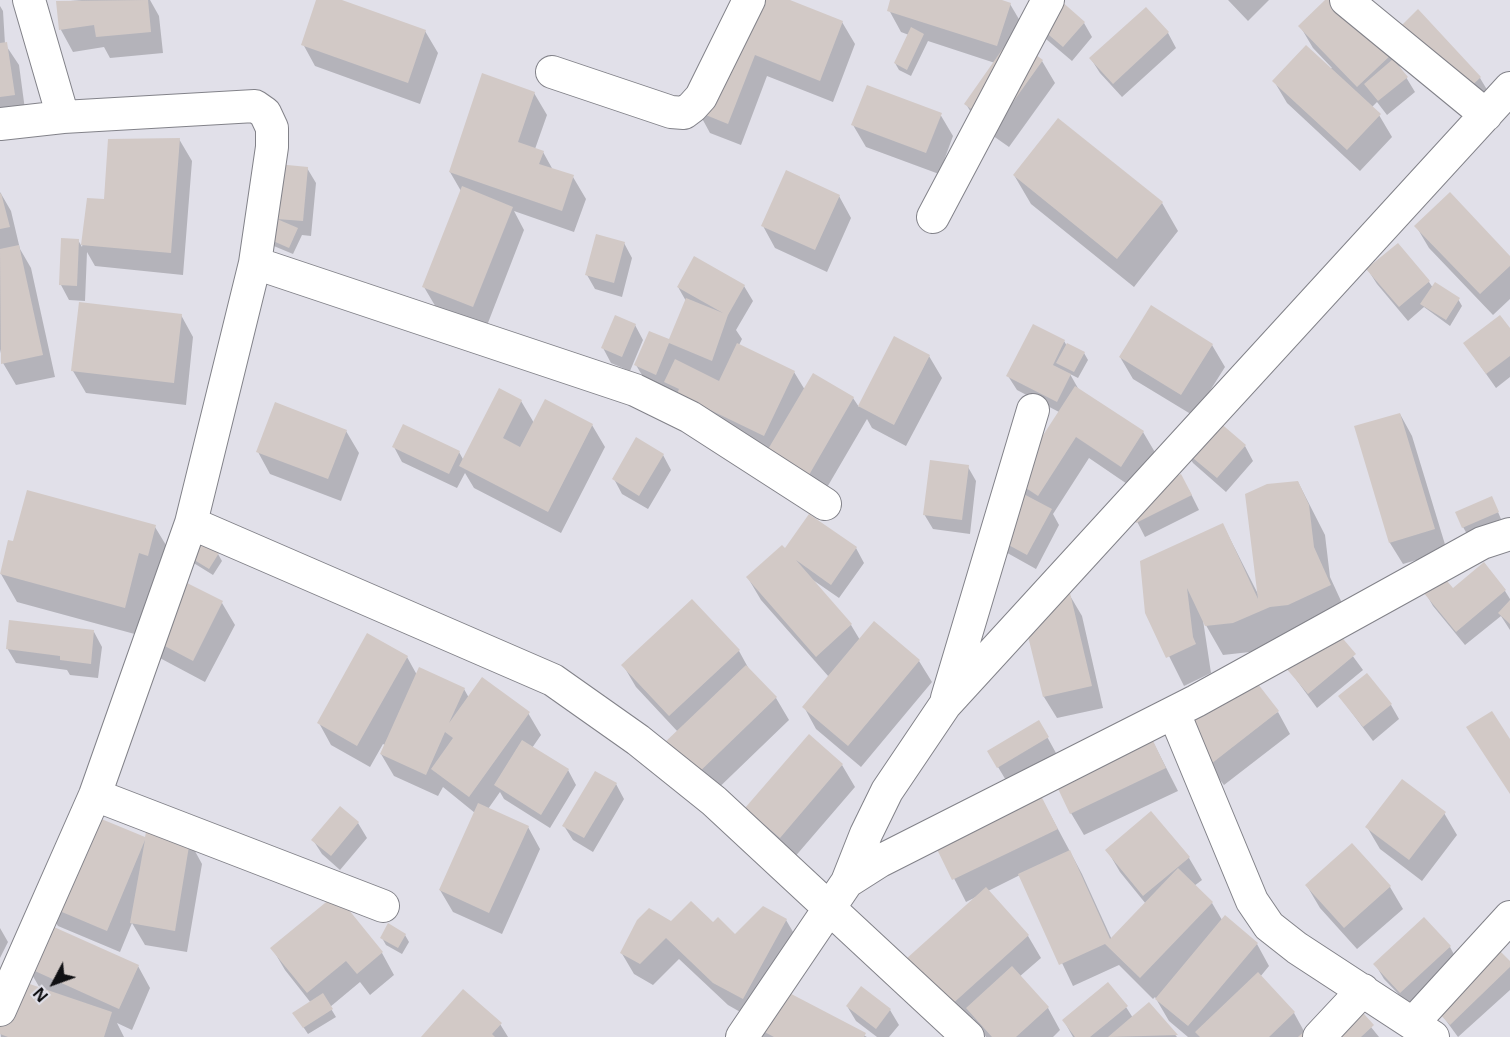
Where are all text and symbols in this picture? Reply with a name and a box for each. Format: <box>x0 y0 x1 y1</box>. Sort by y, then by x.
north arrow <box>24 953 84 1013</box>
text: N <box>28 983 53 1007</box>

